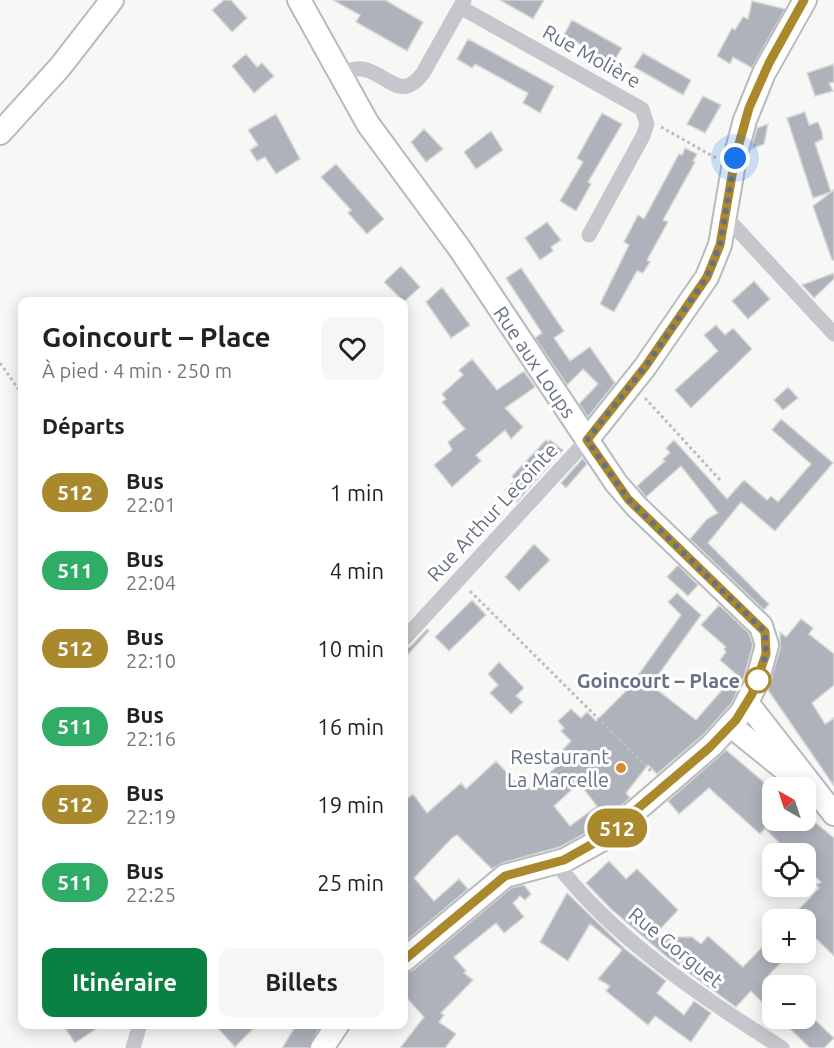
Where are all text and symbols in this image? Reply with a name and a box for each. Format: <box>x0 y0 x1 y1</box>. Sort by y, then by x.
street label: Rue Molière <box>539 20 645 92</box>
your location <box>720 143 750 173</box>
street label: Rue aux Loups <box>489 302 581 422</box>
button: heart <box>321 317 384 380</box>
text: Goincourt – Place <box>42 321 271 352</box>
text: À pied · 4 min · 250 m <box>42 359 232 382</box>
text: Départs <box>42 413 125 438</box>
street label: Rue Arthur Lecointe <box>422 438 562 586</box>
text: Bus <box>126 468 164 493</box>
text: 512 <box>57 480 93 504</box>
text: 1 min <box>330 480 384 505</box>
text: 22:01 <box>126 493 176 516</box>
text: Bus <box>126 546 164 571</box>
text: 511 <box>57 558 93 582</box>
text: 4 min <box>330 558 384 583</box>
text: 22:04 <box>126 571 176 594</box>
text: Bus <box>126 624 164 649</box>
text: 512 <box>57 636 93 660</box>
text: 10 min <box>317 636 384 661</box>
text: 22:10 <box>126 649 176 672</box>
marker: Goincourt – Place <box>745 667 771 693</box>
place label: Goincourt – Place <box>577 669 740 692</box>
text: Bus <box>126 702 164 727</box>
text: 511 <box>57 714 93 738</box>
text: 16 min <box>317 714 384 739</box>
text: 22:16 <box>126 727 176 750</box>
place label: Restaurant La Marcelle <box>507 745 609 791</box>
marker: Restaurant La Marcelle <box>614 761 628 775</box>
north arrow <box>762 777 816 831</box>
map controls <box>762 777 816 1029</box>
text: Bus <box>126 780 164 805</box>
text: 512 <box>57 792 93 816</box>
text: 19 min <box>317 792 384 817</box>
text: 22:19 <box>126 805 176 828</box>
line badge: 512 <box>582 808 652 848</box>
text: 512 <box>599 816 635 840</box>
button: locate <box>762 843 816 897</box>
text: Bus <box>126 858 164 883</box>
text: 511 <box>57 870 93 894</box>
text: 25 min <box>317 870 384 895</box>
text: 22:25 <box>126 883 176 906</box>
street label: Rue Gorguet <box>625 902 728 992</box>
button: + <box>762 909 816 963</box>
button: Itinéraire <box>42 948 207 1017</box>
button: Billets <box>219 948 384 1017</box>
button: − <box>762 975 816 1029</box>

